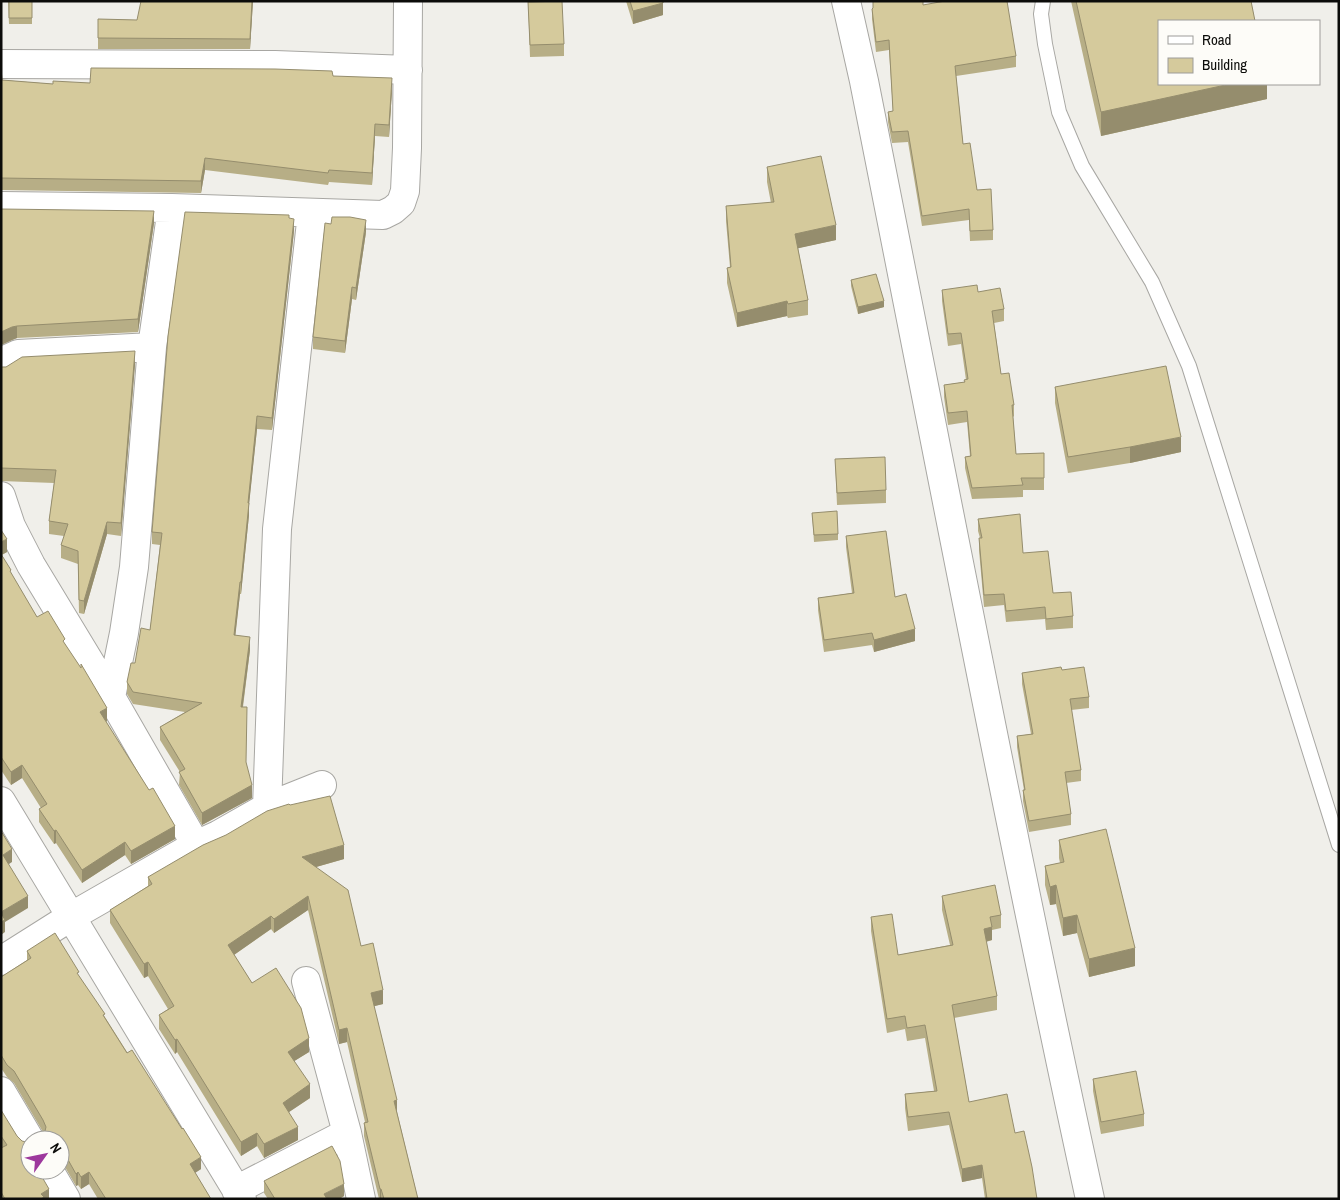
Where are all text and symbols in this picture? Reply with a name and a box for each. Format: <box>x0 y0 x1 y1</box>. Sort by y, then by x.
legend <box>1158 20 1320 85</box>
text: Road <box>1202 29 1231 50</box>
text: Building <box>1202 54 1247 75</box>
north arrow <box>20 1130 70 1180</box>
text: N <box>46 1140 66 1156</box>

